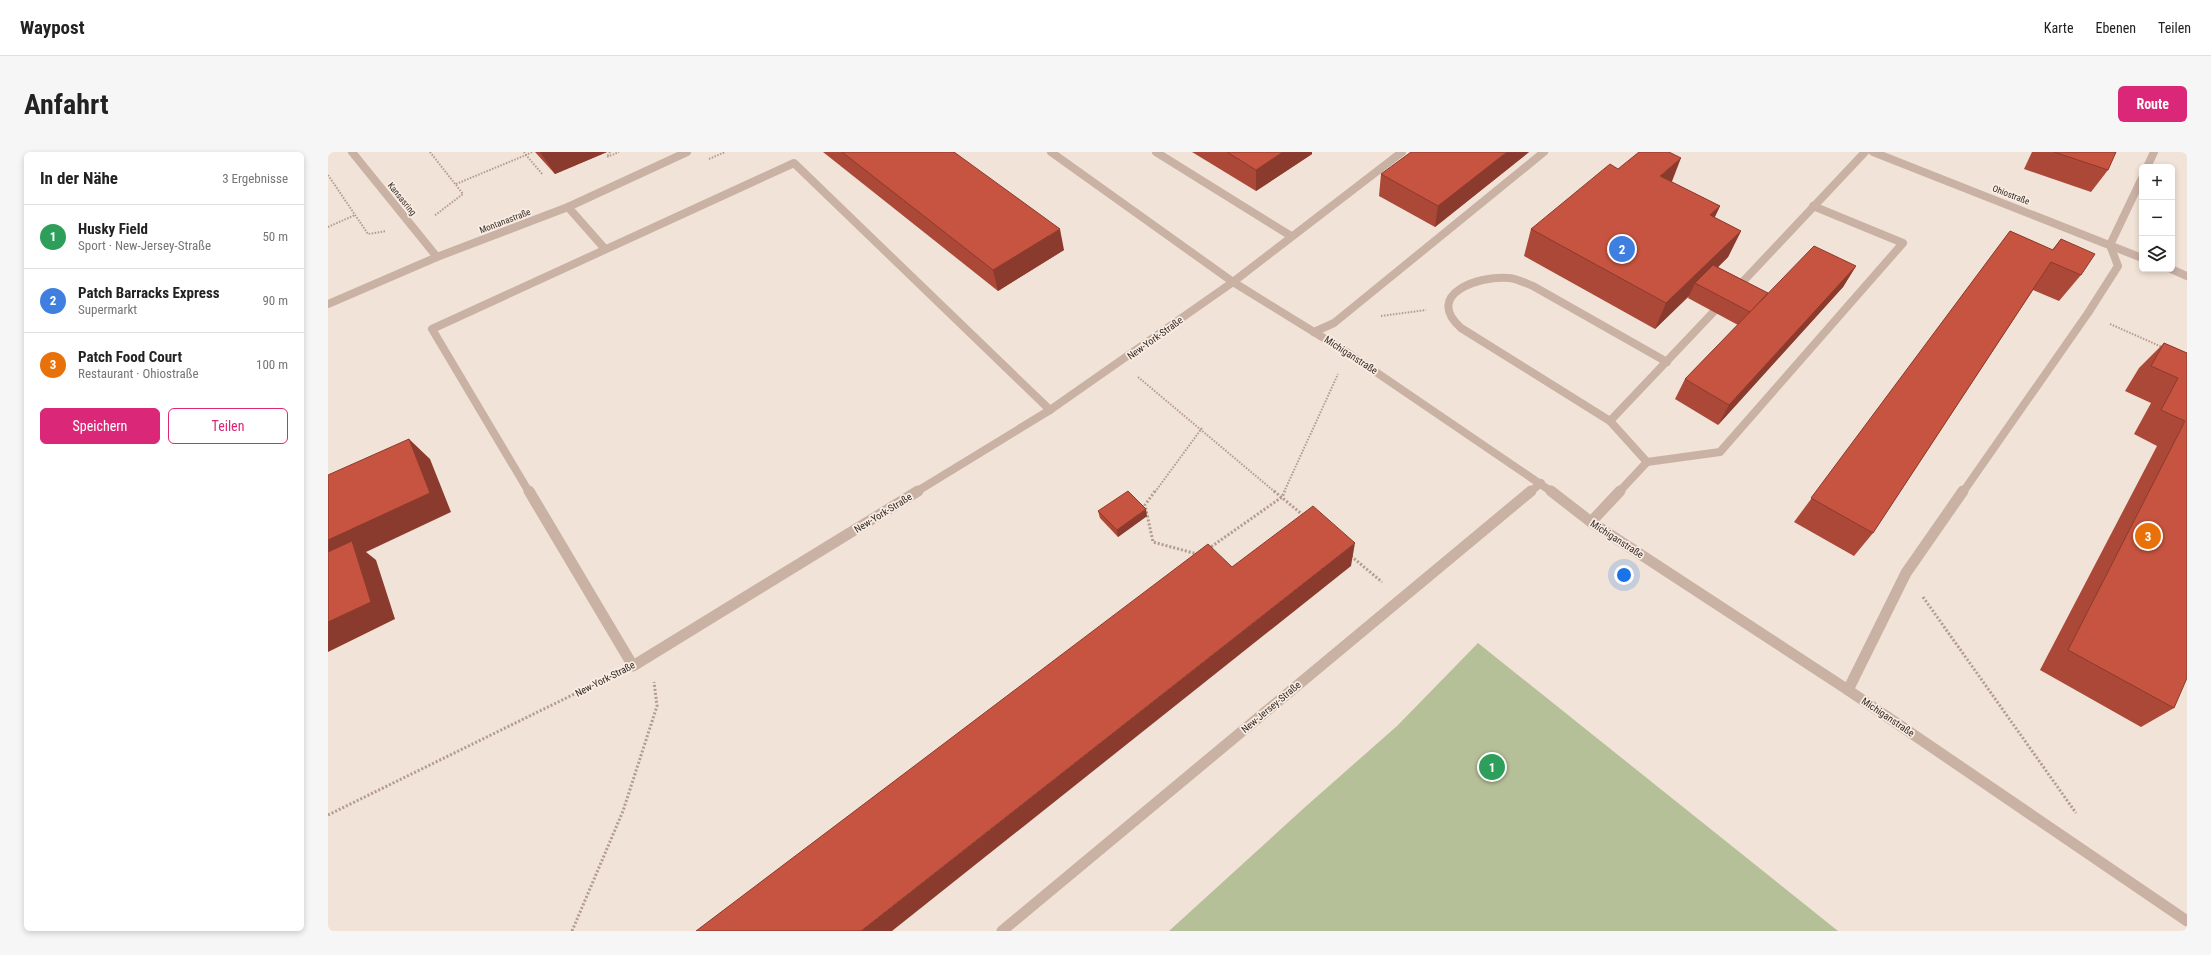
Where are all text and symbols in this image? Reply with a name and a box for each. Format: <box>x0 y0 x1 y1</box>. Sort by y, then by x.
text: Waypost <box>20 16 85 39</box>
text: Karte <box>2044 20 2073 36</box>
text: Ebenen <box>2095 20 2136 36</box>
text: Teilen <box>2158 20 2191 36</box>
button: Route <box>2118 86 2187 122</box>
text: Anfahrt <box>24 88 109 121</box>
map controls <box>2139 164 2175 272</box>
button: + <box>2139 164 2175 200</box>
text: In der Nähe <box>40 168 118 188</box>
text: 3 Ergebnisse <box>222 171 288 186</box>
street label: Kansasring <box>386 180 418 218</box>
street label: Ohiostraße <box>1991 183 2031 207</box>
button: − <box>2139 200 2175 236</box>
street label: Montanastraße <box>478 207 532 235</box>
text: Husky Field <box>78 220 148 238</box>
text: 1 <box>50 229 56 244</box>
text: 50 m <box>262 229 288 244</box>
pin: 2 <box>1609 234 1635 264</box>
button: layers <box>2139 236 2175 272</box>
text: Sport · New-Jersey-Straße <box>78 238 211 253</box>
text: Patch Barracks Express <box>78 284 220 302</box>
text: 2 <box>50 293 56 308</box>
text: 90 m <box>262 293 288 308</box>
text: Supermarkt <box>78 302 137 317</box>
street label: New-York-Straße <box>1125 314 1185 362</box>
street label: Michiganstraße <box>1322 334 1380 376</box>
text: Patch Food Court <box>78 348 182 366</box>
text: 3 <box>50 357 56 372</box>
text: 100 m <box>256 357 288 372</box>
text: Restaurant · Ohiostraße <box>78 366 199 381</box>
button: Speichern <box>40 408 160 444</box>
button: Teilen <box>168 408 288 444</box>
street label: New-York-Straße <box>852 491 914 535</box>
street label: Michiganstraße <box>1588 518 1646 560</box>
pin: 3 <box>2135 521 2161 551</box>
your location <box>1614 565 1634 585</box>
street label: New-York-Straße <box>573 659 637 699</box>
street label: New-Jersey-Straße <box>1239 679 1303 735</box>
street label: Michiganstraße <box>1860 695 1917 739</box>
pin: 1 <box>1479 752 1505 782</box>

